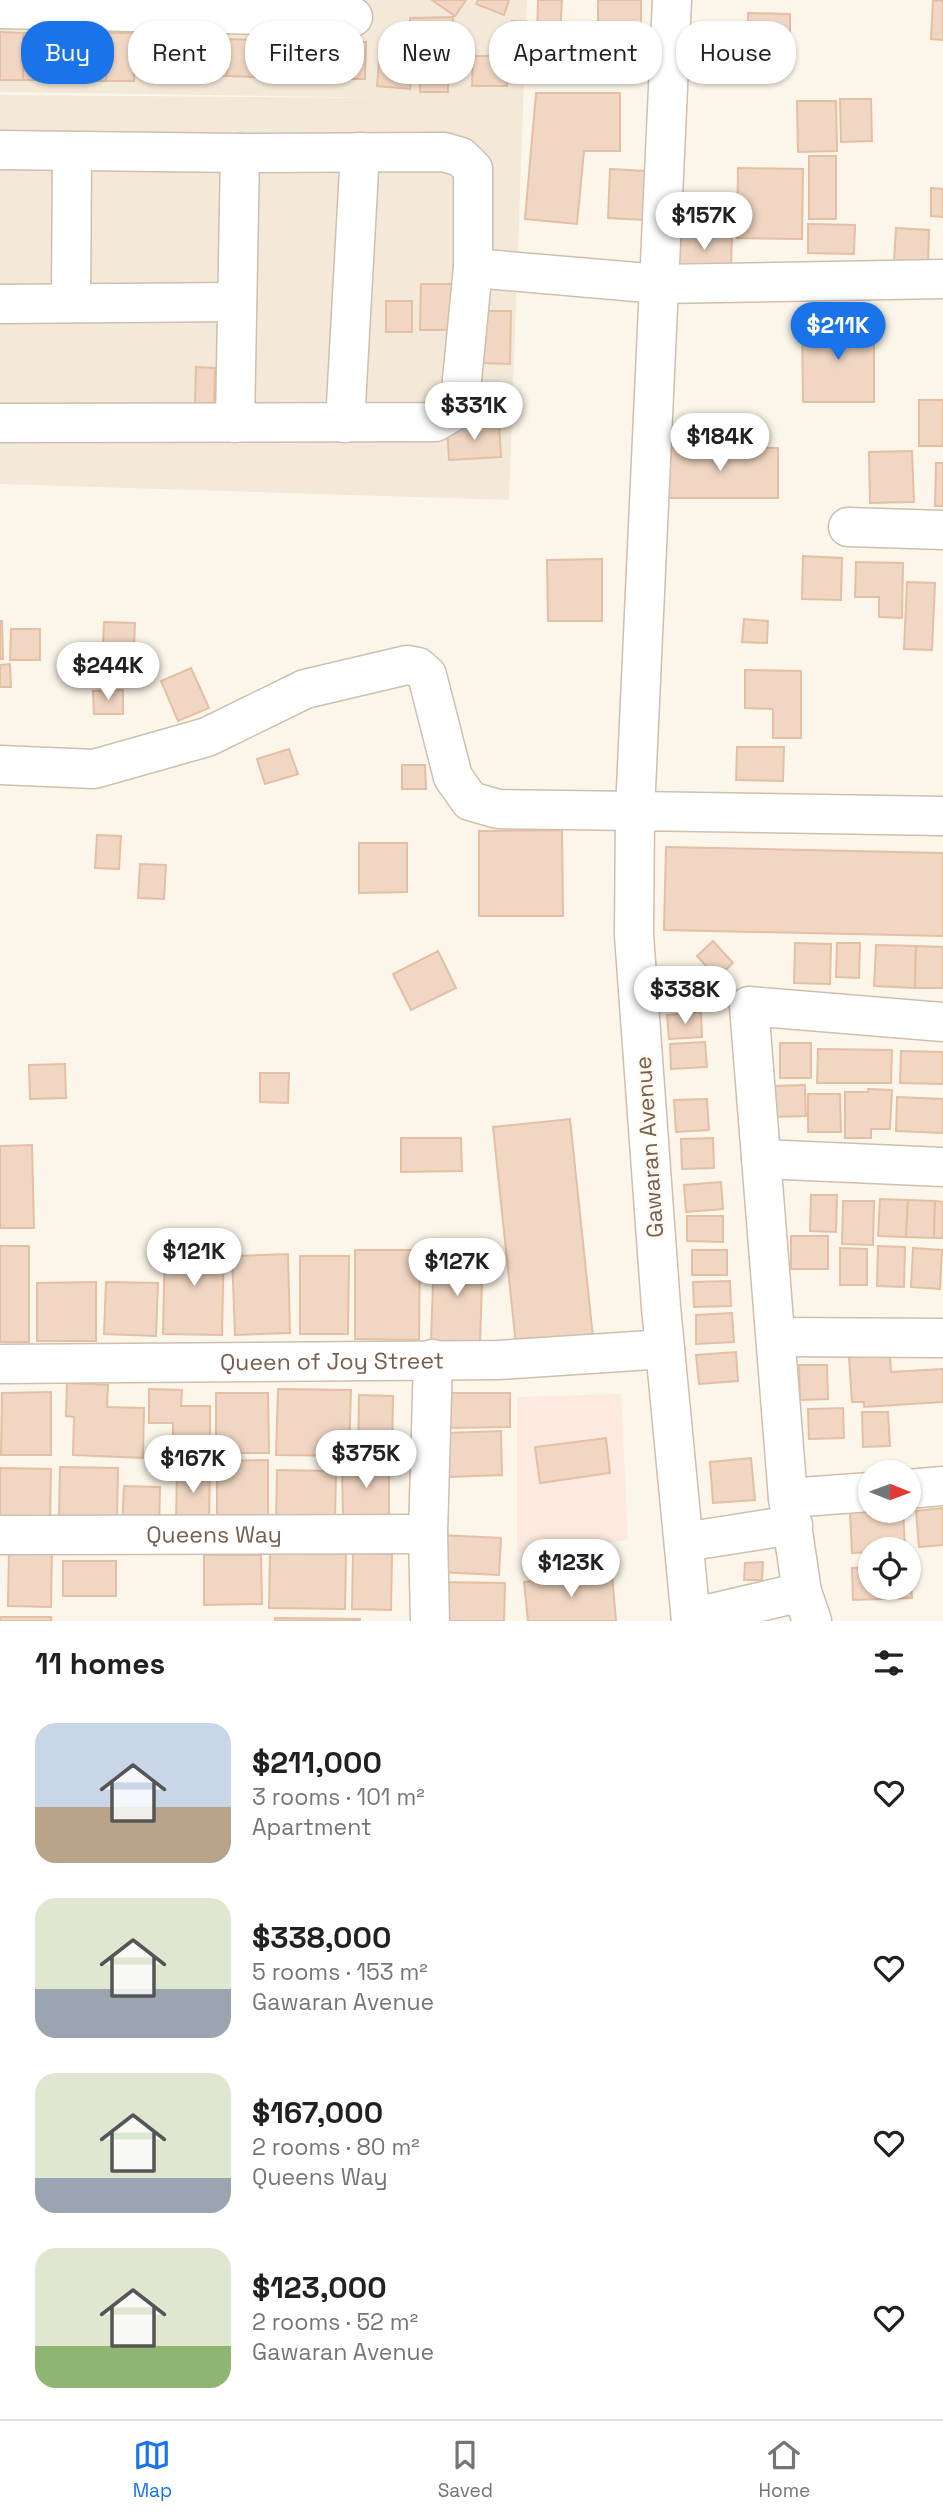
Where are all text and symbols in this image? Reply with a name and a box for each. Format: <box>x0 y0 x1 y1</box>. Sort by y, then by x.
chip: Buy <box>21 21 114 84</box>
chip: Rent <box>128 21 231 84</box>
chip: Filters <box>245 21 364 84</box>
chip: New <box>378 21 475 84</box>
chip: Apartment <box>489 21 662 84</box>
chip: House <box>676 21 796 84</box>
pin: $157K <box>655 192 753 252</box>
text: $157K <box>672 200 737 230</box>
pin: $211K <box>789 302 887 362</box>
text: $211K <box>807 310 869 340</box>
pin: $331K <box>425 382 523 442</box>
text: $331K <box>441 390 507 420</box>
pin: $184K <box>671 414 769 473</box>
text: $184K <box>686 421 754 451</box>
pin: $244K <box>59 642 157 702</box>
text: $244K <box>73 650 143 680</box>
pin: $338K <box>636 967 734 1026</box>
text: $338K <box>650 974 720 1004</box>
street label: Gawaran Avenue <box>628 1055 670 1239</box>
pin: $121K <box>145 1228 243 1288</box>
text: $121K <box>163 1236 225 1266</box>
pin: $127K <box>408 1238 506 1298</box>
text: $127K <box>425 1246 489 1276</box>
street label: Queen of Joy Street <box>220 1345 444 1377</box>
pin: $375K <box>317 1430 415 1490</box>
pin: $167K <box>144 1436 242 1495</box>
text: $375K <box>332 1438 400 1468</box>
text: $167K <box>160 1443 226 1473</box>
north arrow <box>858 1460 920 1522</box>
map controls <box>858 1460 921 1600</box>
street label: Queens Way <box>146 1519 282 1550</box>
button: locate <box>858 1537 921 1600</box>
pin: $123K <box>522 1540 620 1599</box>
text: $123K <box>538 1547 604 1577</box>
text: 11 homes <box>35 1644 165 1683</box>
icon: filters <box>870 1644 908 1682</box>
text: $211,000 <box>252 1743 382 1782</box>
icon: home <box>91 1751 175 1835</box>
icon: heart <box>870 1774 908 1812</box>
text: 3 rooms · 101 m² <box>252 1782 425 1812</box>
text: Apartment <box>252 1812 372 1842</box>
text: $338,000 <box>252 1918 391 1957</box>
icon: home <box>91 1926 175 2010</box>
icon: heart <box>870 1949 908 1987</box>
text: 5 rooms · 153 m² <box>252 1957 428 1987</box>
text: Gawaran Avenue <box>252 1987 434 2017</box>
text: $167,000 <box>252 2093 383 2132</box>
icon: home <box>91 2101 175 2185</box>
icon: heart <box>870 2124 908 2162</box>
text: 2 rooms · 80 m² <box>252 2132 420 2162</box>
text: Queens Way <box>252 2162 388 2192</box>
text: $123,000 <box>252 2268 387 2307</box>
icon: home <box>91 2276 175 2360</box>
icon: heart <box>870 2299 908 2337</box>
text: 2 rooms · 52 m² <box>252 2307 418 2337</box>
text: Gawaran Avenue <box>252 2337 434 2367</box>
tab: Map <box>133 2436 172 2503</box>
tab: Saved <box>438 2436 493 2503</box>
tab: Home <box>758 2436 810 2503</box>

